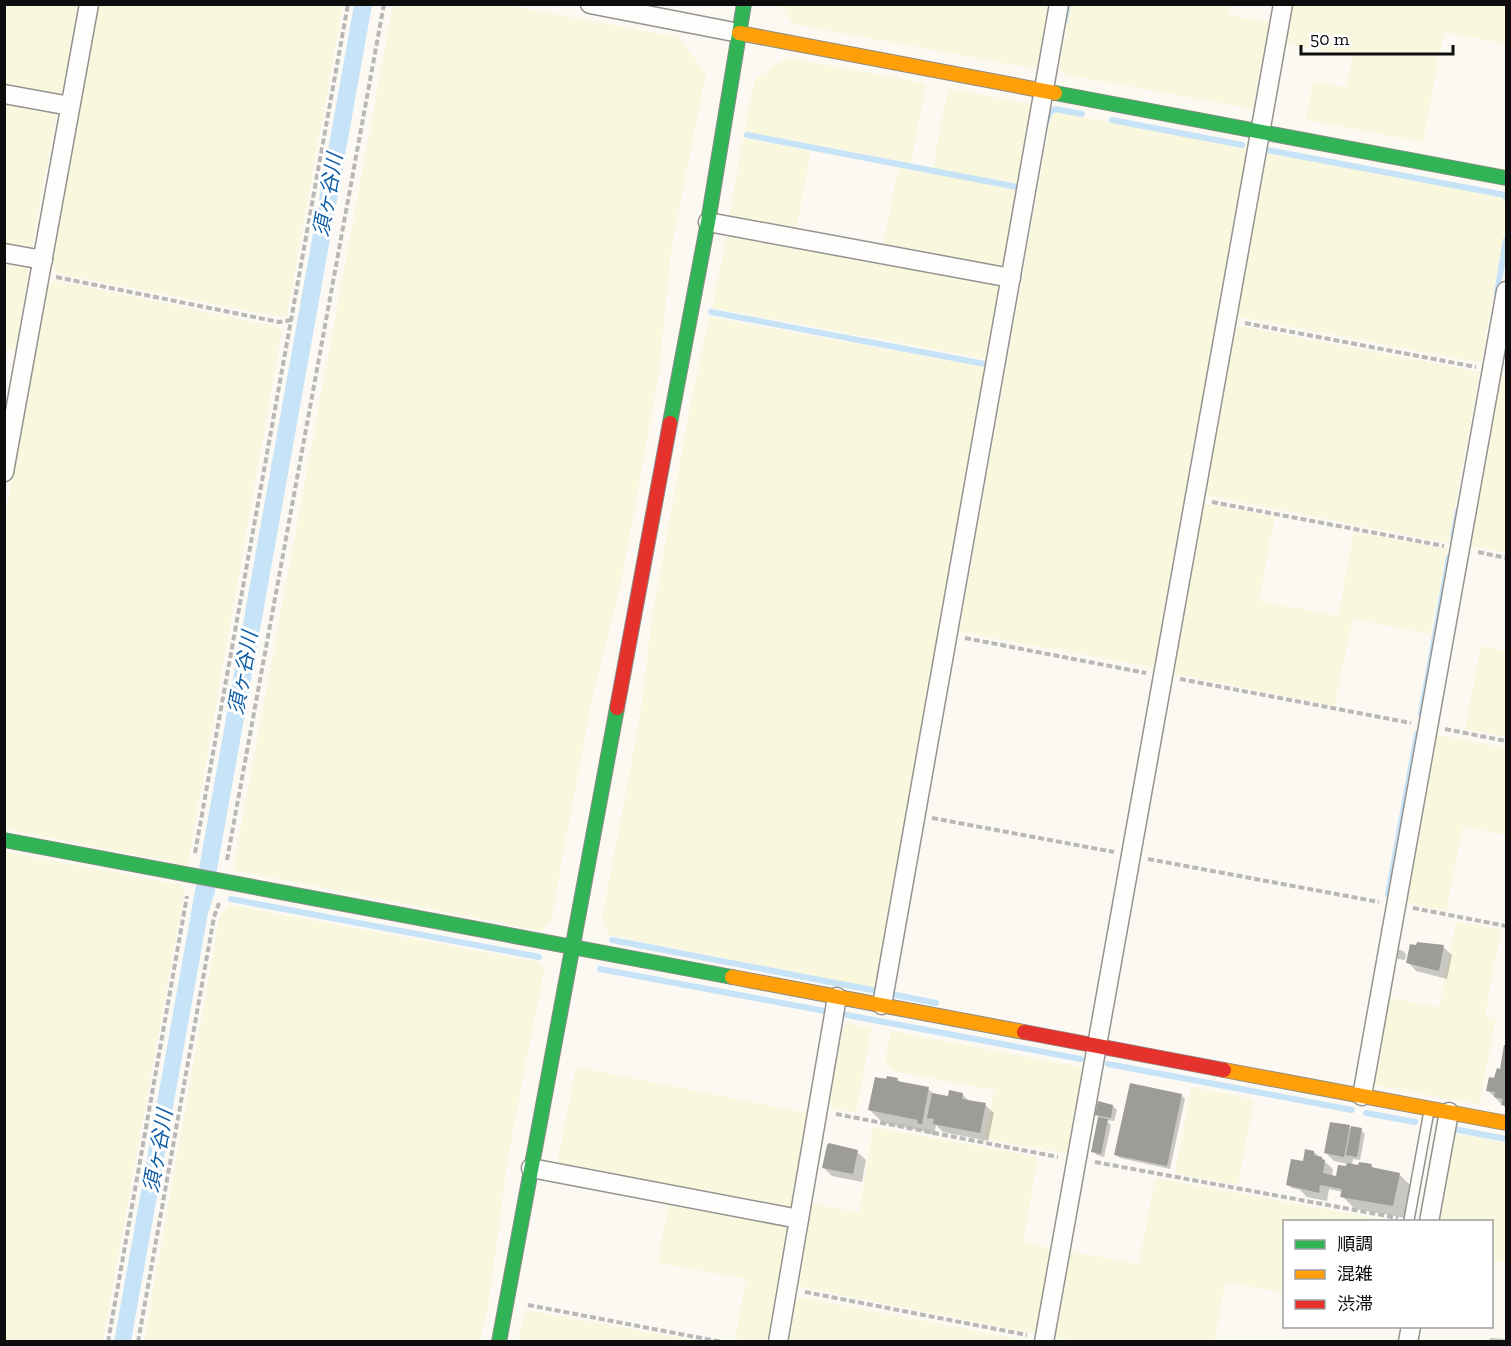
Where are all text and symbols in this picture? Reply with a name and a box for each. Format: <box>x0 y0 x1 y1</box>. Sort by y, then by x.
scale bar <box>1301 18 1452 56</box>
text: 50 m <box>1310 28 1350 50</box>
water label: 須ヶ谷川 <box>308 149 347 238</box>
water label: 須ヶ谷川 <box>223 627 262 716</box>
water label: 須ヶ谷川 <box>138 1105 177 1194</box>
legend <box>1283 1220 1493 1328</box>
text: 順調 <box>1337 1233 1373 1255</box>
text: 混雑 <box>1337 1263 1373 1285</box>
text: 渋滞 <box>1337 1293 1373 1315</box>

